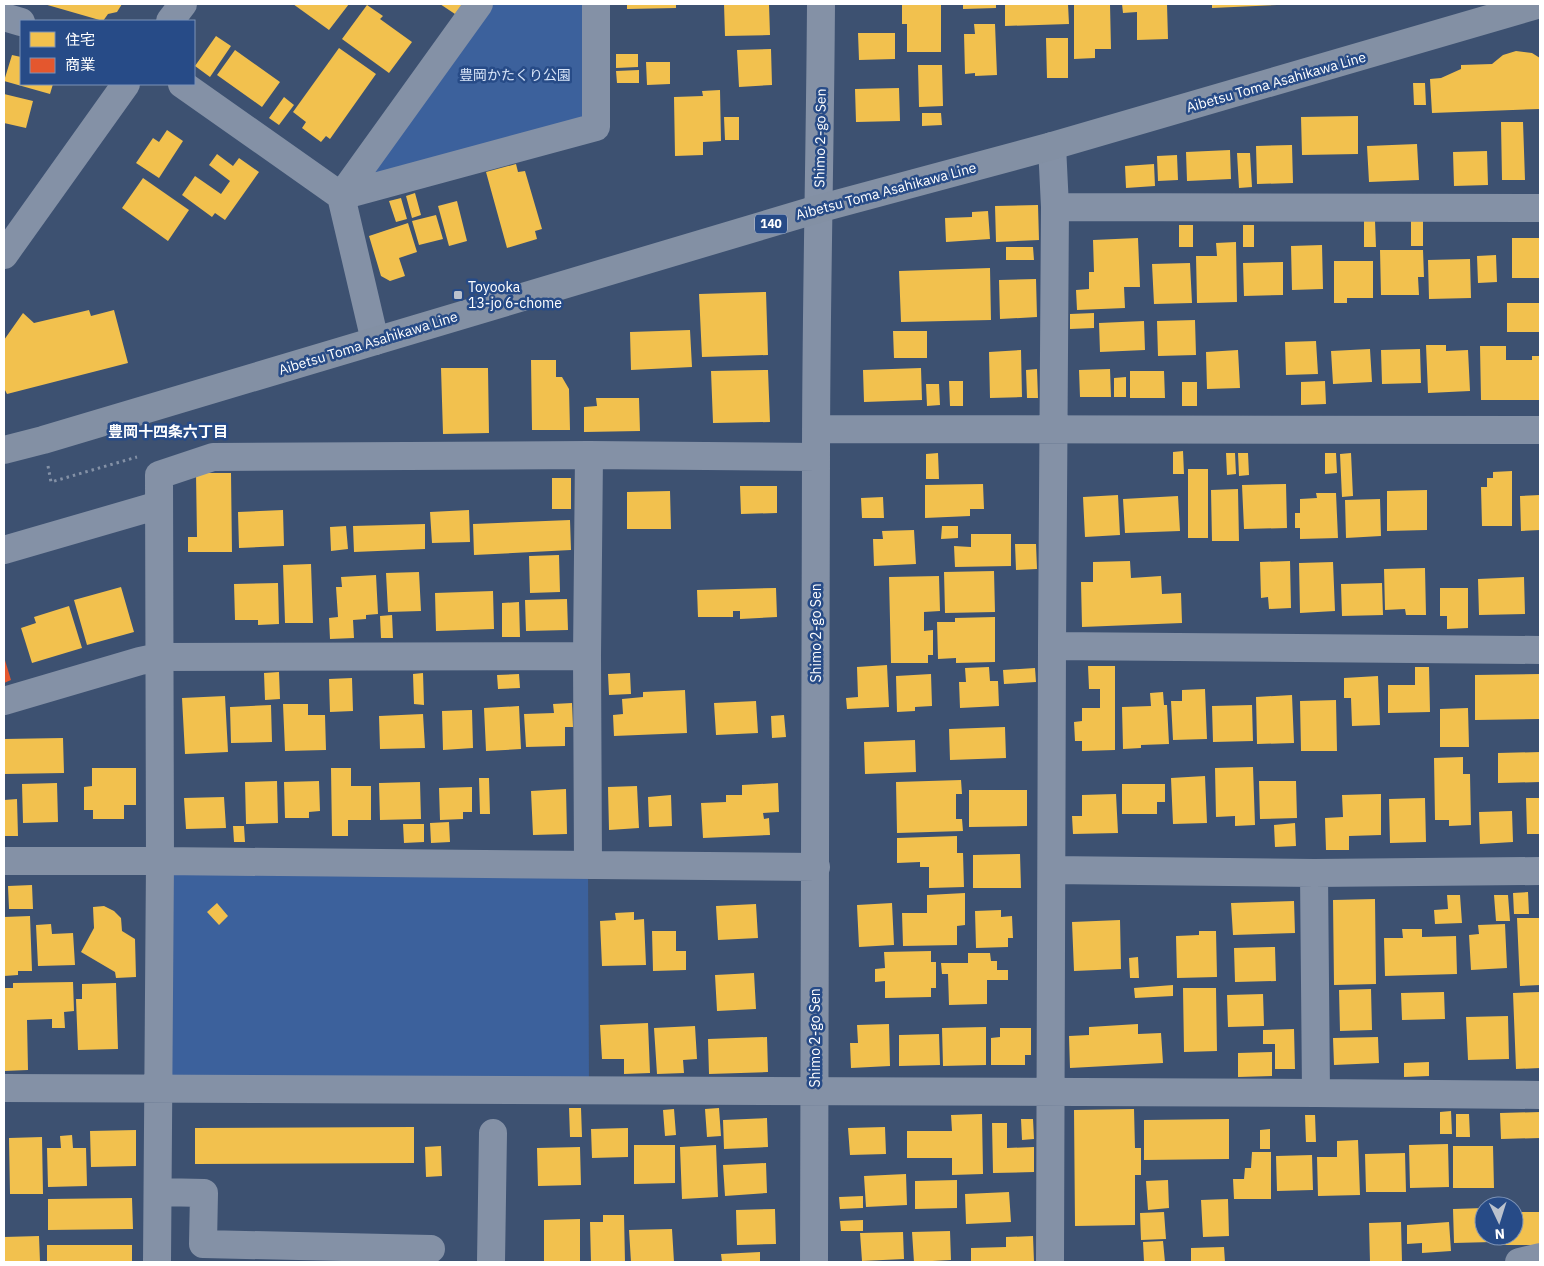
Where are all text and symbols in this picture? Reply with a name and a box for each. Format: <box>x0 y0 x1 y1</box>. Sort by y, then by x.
legend <box>20 20 195 85</box>
text: 住宅 <box>65 30 95 49</box>
street label: Aibetsu Toma Asahikawa Line <box>1184 48 1368 116</box>
text: 商業 <box>65 55 95 74</box>
park label: 豊岡かたくり公園 <box>459 66 571 84</box>
street label: Shimo 2-go Sen <box>810 88 830 188</box>
street label: Aibetsu Toma Asahikawa Line <box>794 158 979 224</box>
road number: 140 <box>755 214 787 233</box>
place label: Toyooka 13-jo 6-chome <box>468 278 562 312</box>
marker: Toyooka 13-jo 6-chome <box>452 289 464 301</box>
street label: Aibetsu Toma Asahikawa Line <box>276 307 460 379</box>
district label: 豊岡十四条六丁目 <box>108 422 228 441</box>
street label: Shimo 2-go Sen <box>807 583 825 683</box>
street label: Shimo 2-go Sen <box>806 988 824 1088</box>
north arrow <box>1474 1196 1524 1246</box>
text: N <box>1494 1225 1506 1243</box>

